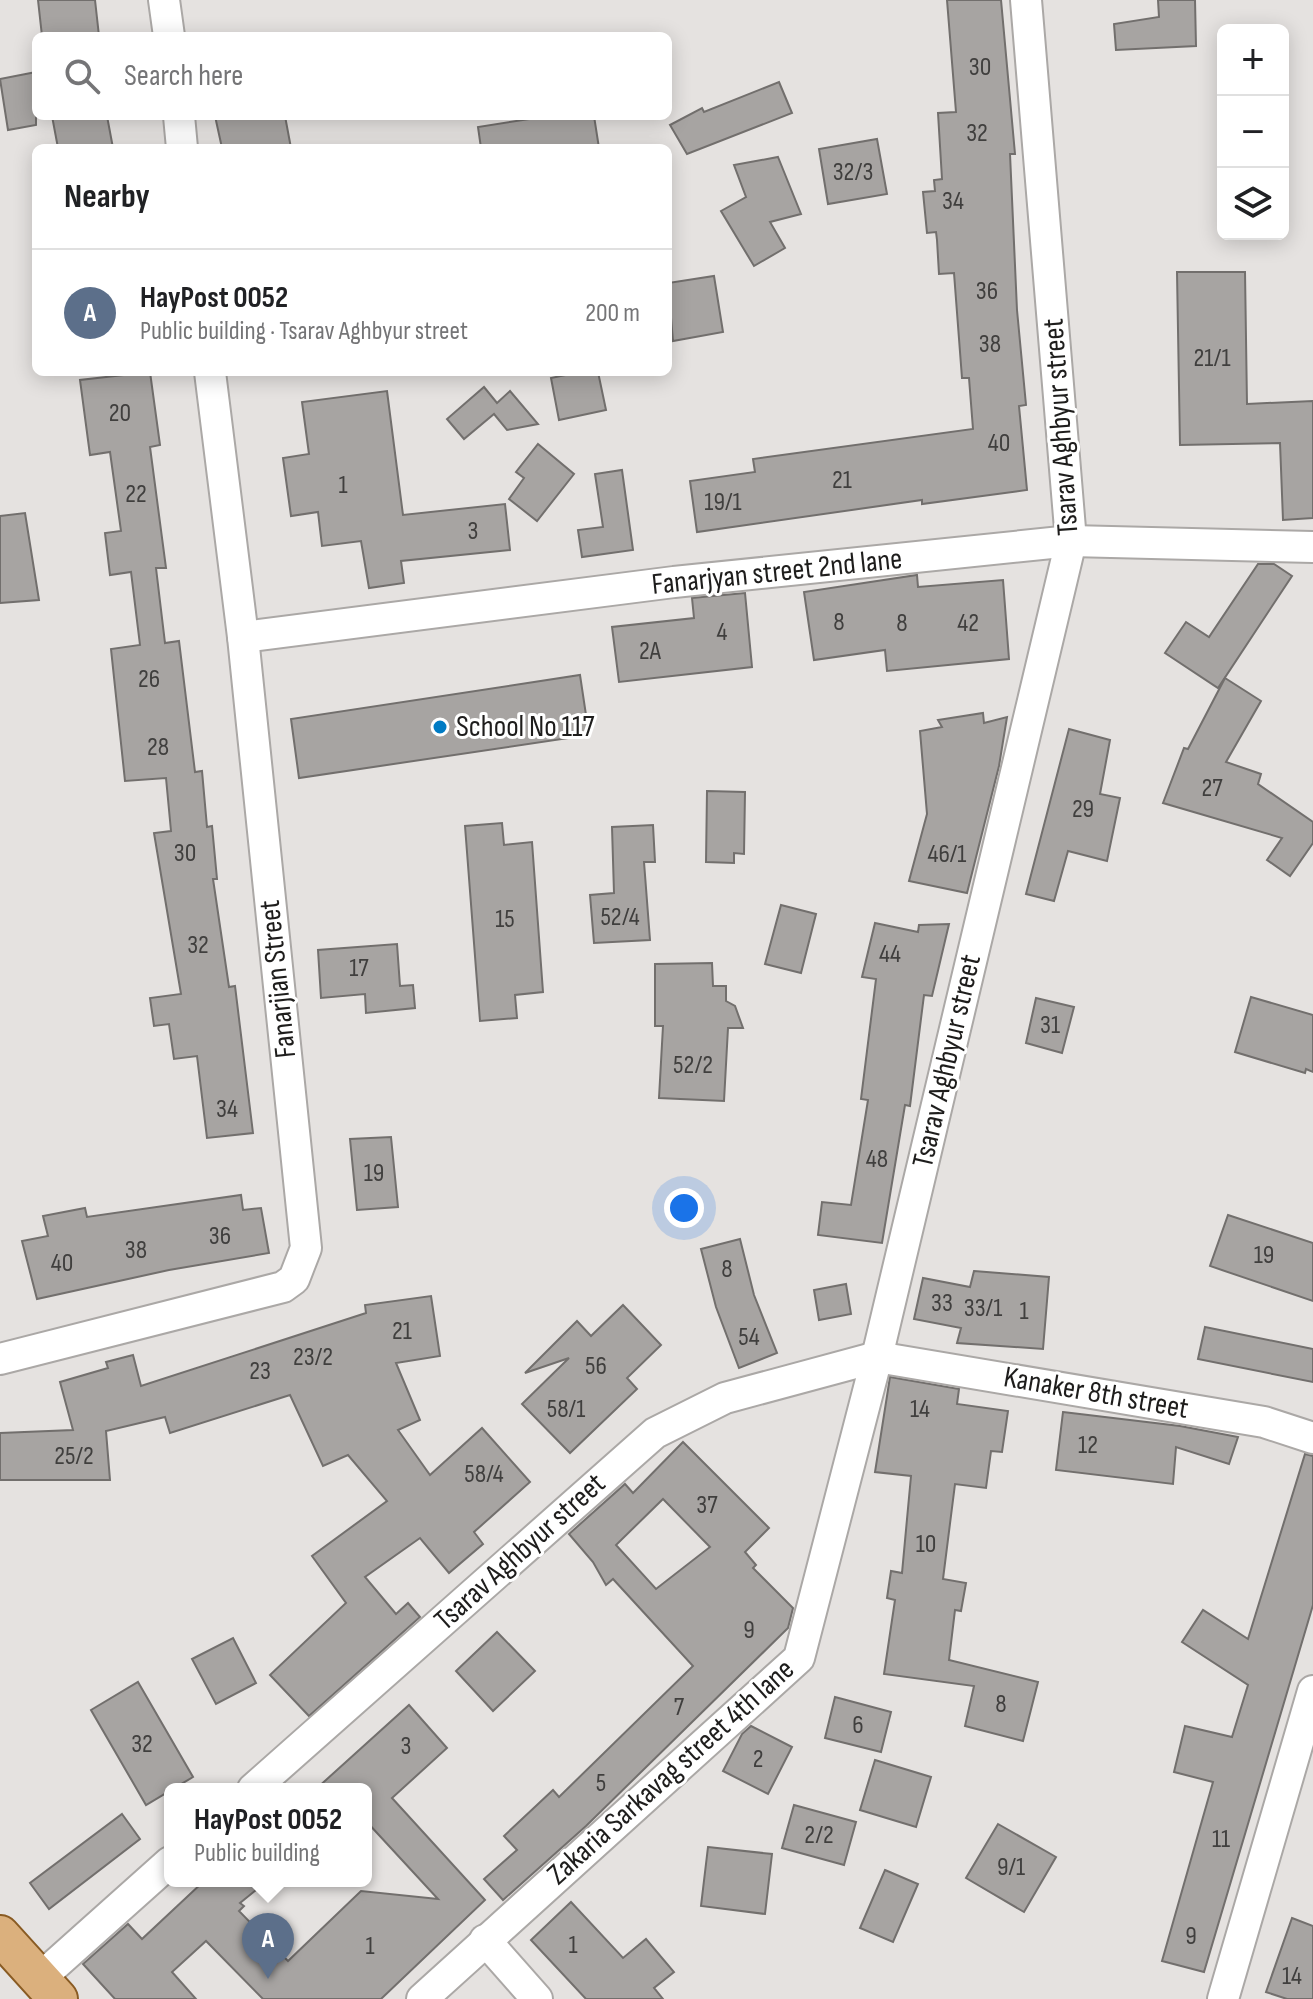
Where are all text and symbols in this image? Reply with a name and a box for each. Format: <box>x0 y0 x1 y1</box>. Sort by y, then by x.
map controls <box>1217 24 1289 240</box>
button: + <box>1217 24 1289 96</box>
search box <box>32 32 672 120</box>
house number: 30 <box>969 52 991 83</box>
icon: search <box>60 54 104 98</box>
text: Search here <box>124 58 243 94</box>
button: − <box>1217 96 1289 168</box>
house number: 32 <box>966 118 988 149</box>
house number: 32/3 <box>833 157 873 188</box>
button: layers <box>1217 168 1289 240</box>
text: Nearby <box>64 176 150 217</box>
house number: 34 <box>942 186 964 217</box>
house number: 36 <box>976 276 998 307</box>
text: HayPost 0052 <box>140 280 288 316</box>
text: A <box>84 298 96 329</box>
text: 200 m <box>585 298 640 329</box>
text: Public building · Tsarav Aghbyur street <box>140 316 468 347</box>
street label: Tsarav Aghbyur street <box>1035 317 1087 537</box>
house number: 38 <box>979 329 1001 360</box>
house number: 21/1 <box>1194 343 1231 374</box>
house number: 20 <box>109 398 131 429</box>
house number: 40 <box>988 428 1010 459</box>
house number: 21 <box>832 465 852 496</box>
house number: 1 <box>338 470 348 501</box>
house number: 22 <box>125 479 147 510</box>
house number: 19/1 <box>704 487 742 518</box>
house number: 3 <box>468 516 478 547</box>
street label: Fanarjyan street 2nd lane <box>650 541 904 603</box>
house number: 8 <box>833 607 845 638</box>
house number: 8 <box>896 608 908 639</box>
house number: 42 <box>957 608 979 639</box>
house number: 4 <box>717 617 728 648</box>
house number: 2A <box>639 636 662 667</box>
house number: 26 <box>138 664 160 695</box>
place label: School No 117 <box>456 709 594 745</box>
marker: School No 117 <box>431 718 449 736</box>
house number: 28 <box>147 732 169 763</box>
house number: 27 <box>1201 773 1223 804</box>
house number: 29 <box>1072 794 1094 825</box>
house number: 30 <box>174 838 196 869</box>
house number: 46/1 <box>928 839 966 870</box>
street label: Fanarjian Street <box>252 898 304 1060</box>
house number: 52/4 <box>600 902 640 933</box>
house number: 15 <box>495 904 515 935</box>
house number: 32 <box>187 930 209 961</box>
house number: 44 <box>879 939 901 970</box>
street label: Tsarav Aghbyur street <box>905 951 989 1171</box>
house number: 17 <box>349 953 369 984</box>
house number: 31 <box>1040 1010 1060 1041</box>
house number: 52/2 <box>673 1050 713 1081</box>
house number: 34 <box>216 1094 238 1125</box>
house number: 48 <box>866 1144 888 1175</box>
house number: 19 <box>364 1158 384 1189</box>
your location <box>664 1188 704 1228</box>
house number: 36 <box>209 1221 231 1252</box>
house number: 38 <box>125 1235 147 1266</box>
house number: 19 <box>1254 1240 1274 1271</box>
house number: 40 <box>51 1248 73 1279</box>
house number: 8 <box>721 1254 733 1285</box>
house number: 33 <box>931 1288 953 1319</box>
house number: 33/1 <box>964 1293 1002 1324</box>
house number: 1 <box>1019 1296 1029 1327</box>
house number: 21 <box>392 1316 412 1347</box>
house number: 54 <box>738 1322 760 1353</box>
house number: 23/2 <box>293 1342 333 1373</box>
house number: 56 <box>585 1351 607 1382</box>
house number: 23 <box>249 1356 271 1387</box>
street label: Kanaker 8th street <box>1001 1359 1191 1427</box>
house number: 58/1 <box>547 1394 585 1425</box>
house number: 14 <box>910 1394 930 1425</box>
house number: 12 <box>1078 1430 1098 1461</box>
house number: 25/2 <box>54 1441 94 1472</box>
house number: 58/4 <box>464 1459 504 1490</box>
street label: Tsarav Aghbyur street <box>427 1466 613 1638</box>
house number: 37 <box>696 1490 718 1521</box>
house number: 10 <box>916 1529 936 1560</box>
house number: 9 <box>743 1615 755 1646</box>
street label: Zakaria Sarkavag street 4th lane <box>540 1652 802 1892</box>
house number: 8 <box>995 1689 1007 1720</box>
house number: 7 <box>674 1692 685 1723</box>
house number: 6 <box>852 1710 864 1741</box>
house number: 32 <box>131 1729 153 1760</box>
house number: 3 <box>401 1731 411 1762</box>
house number: 2 <box>753 1744 763 1775</box>
house number: 5 <box>596 1768 606 1799</box>
popup <box>164 1783 372 1887</box>
text: HayPost 0052 <box>194 1802 342 1838</box>
house number: 2/2 <box>804 1820 834 1851</box>
house number: 11 <box>1212 1824 1230 1855</box>
text: Public building <box>194 1838 320 1869</box>
house number: 9/1 <box>997 1852 1025 1883</box>
pin: A <box>242 1913 294 1979</box>
house number: 9 <box>1185 1921 1197 1952</box>
house number: 1 <box>568 1930 578 1961</box>
house number: 1 <box>365 1931 375 1962</box>
house number: 14 <box>1282 1961 1302 1992</box>

